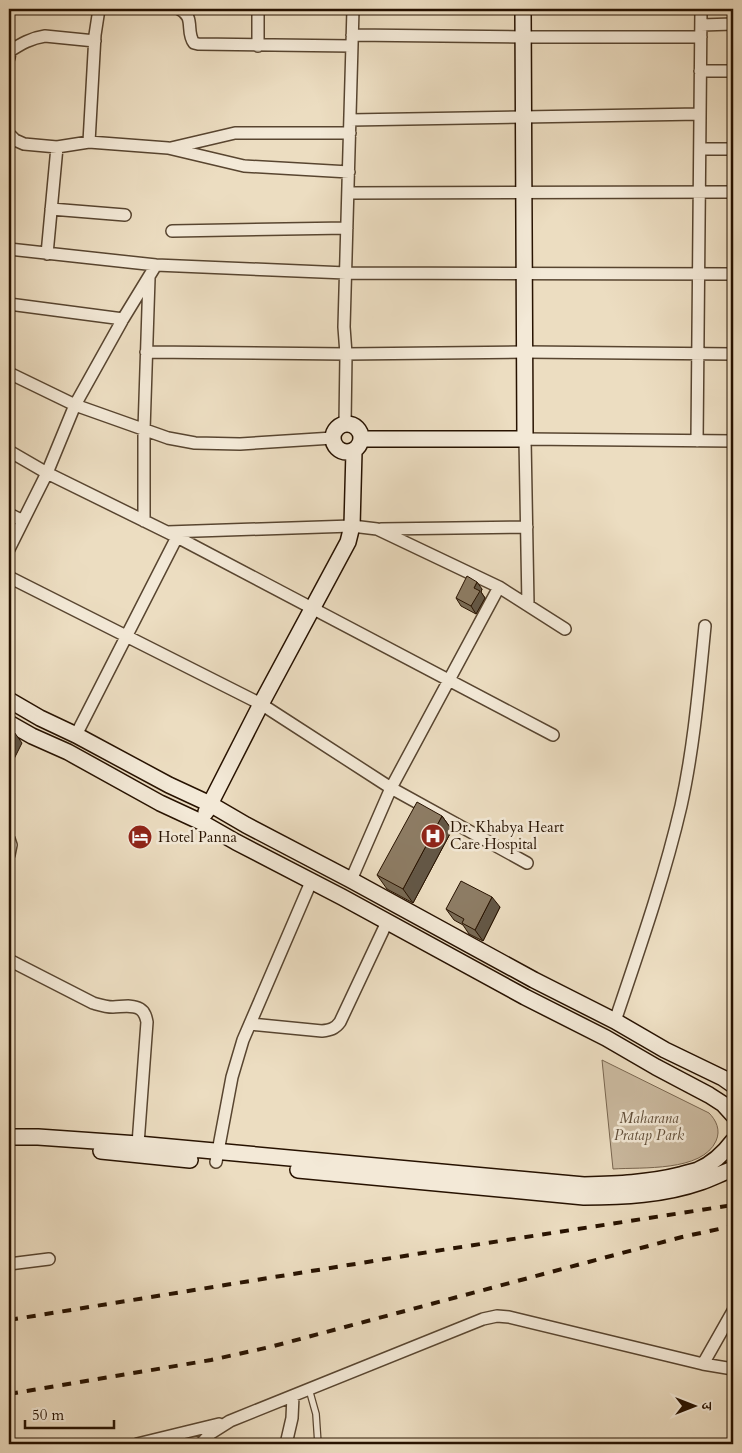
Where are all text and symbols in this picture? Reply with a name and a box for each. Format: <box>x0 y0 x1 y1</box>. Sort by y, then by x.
place label: Dr. Khabya Heart Care Hospital <box>450 817 564 854</box>
hospital icon: Dr. Khabya Heart Care Hospital <box>420 823 446 849</box>
hotel icon: Hotel Panna <box>127 824 153 850</box>
place label: Hotel Panna <box>158 827 237 847</box>
park label: Maharana Pratap Park <box>614 1108 685 1145</box>
north arrow <box>670 1380 720 1430</box>
scale bar <box>25 1398 114 1430</box>
text: उ <box>697 1401 716 1410</box>
text: 50 m <box>32 1405 64 1425</box>

